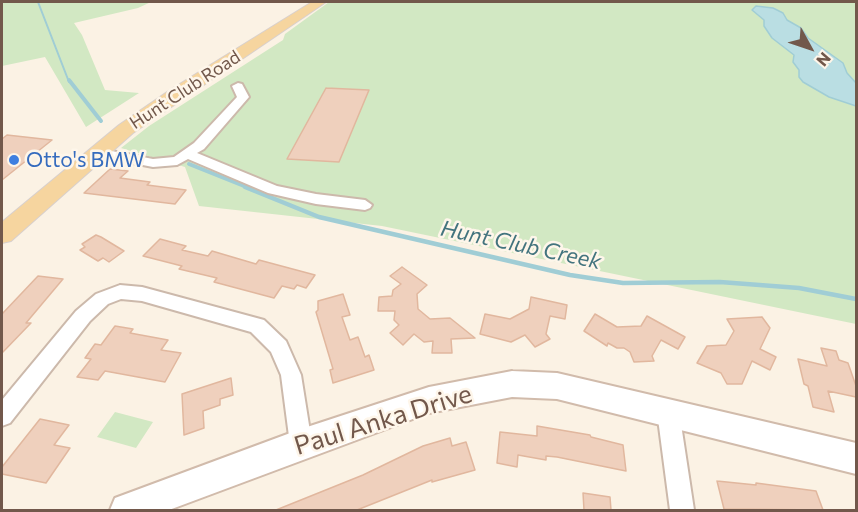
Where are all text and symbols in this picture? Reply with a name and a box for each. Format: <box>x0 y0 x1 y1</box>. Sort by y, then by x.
north arrow <box>780 18 840 78</box>
street label: Hunt Club Road <box>126 46 244 134</box>
text: N <box>813 49 835 71</box>
place label: Otto's BMW <box>26 147 145 173</box>
marker: Otto's BMW <box>7 153 21 167</box>
water label: Hunt Club Creek <box>438 215 604 275</box>
street label: Paul Anka Drive <box>290 378 476 462</box>

